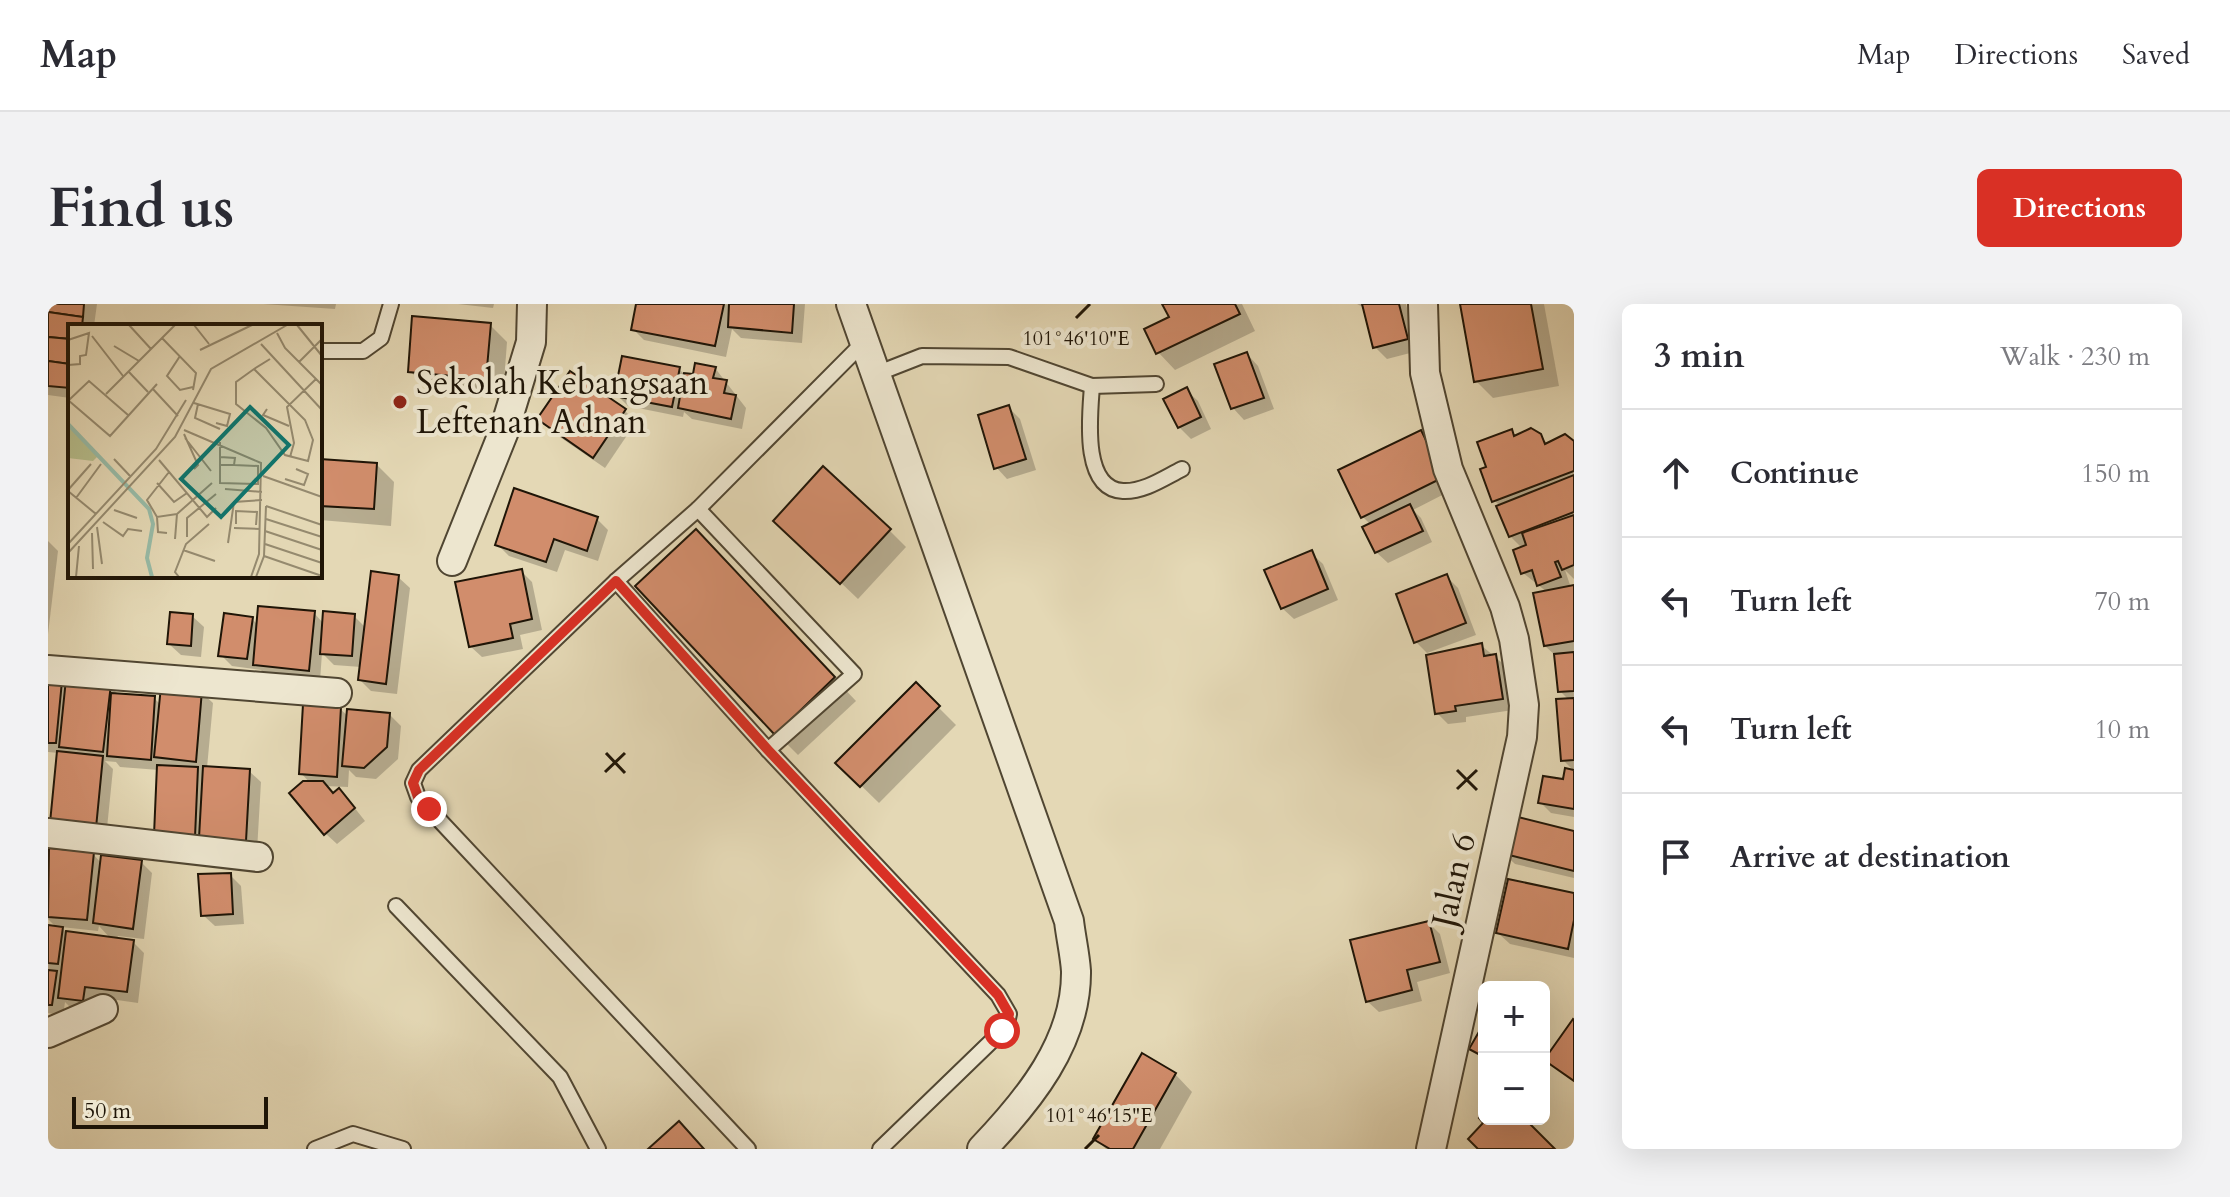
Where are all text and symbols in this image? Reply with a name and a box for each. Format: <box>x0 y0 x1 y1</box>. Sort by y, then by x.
text: Map <box>40 29 117 81</box>
text: Map <box>1857 36 1911 74</box>
text: Directions <box>1955 36 2078 74</box>
text: Saved <box>2122 36 2190 74</box>
button: Directions <box>1977 169 2182 247</box>
text: Find us <box>48 171 234 246</box>
inset map <box>68 324 322 578</box>
text: 101°46'10"E <box>1023 325 1129 352</box>
text: 3 min <box>1654 333 1745 379</box>
text: Walk · 230 m <box>2000 339 2150 374</box>
place label: Sekolah Kebangsaan Leftenan Adnan <box>416 360 708 445</box>
marker: Sekolah Kebangsaan Leftenan Adnan <box>391 393 409 411</box>
icon: ahead <box>1654 451 1698 495</box>
text: Continue <box>1730 453 1859 494</box>
text: 150 m <box>2081 456 2150 491</box>
icon: left <box>1654 579 1698 623</box>
text: Turn left <box>1730 581 1852 622</box>
text: 70 m <box>2094 584 2150 619</box>
icon: left <box>1654 707 1698 751</box>
text: Turn left <box>1730 709 1852 750</box>
text: 10 m <box>2094 712 2150 747</box>
route end <box>411 791 447 827</box>
street label: Jalan 6 <box>1420 829 1487 937</box>
icon: arrive <box>1654 835 1698 879</box>
text: Arrive at destination <box>1730 837 2010 878</box>
map controls <box>1478 981 1550 1125</box>
button: + <box>1478 981 1550 1053</box>
route start <box>984 1013 1020 1049</box>
button: − <box>1478 1053 1550 1125</box>
scale bar <box>72 1093 268 1129</box>
text: 50 m <box>84 1096 131 1126</box>
text: 101°46'15"E <box>1046 1102 1152 1129</box>

